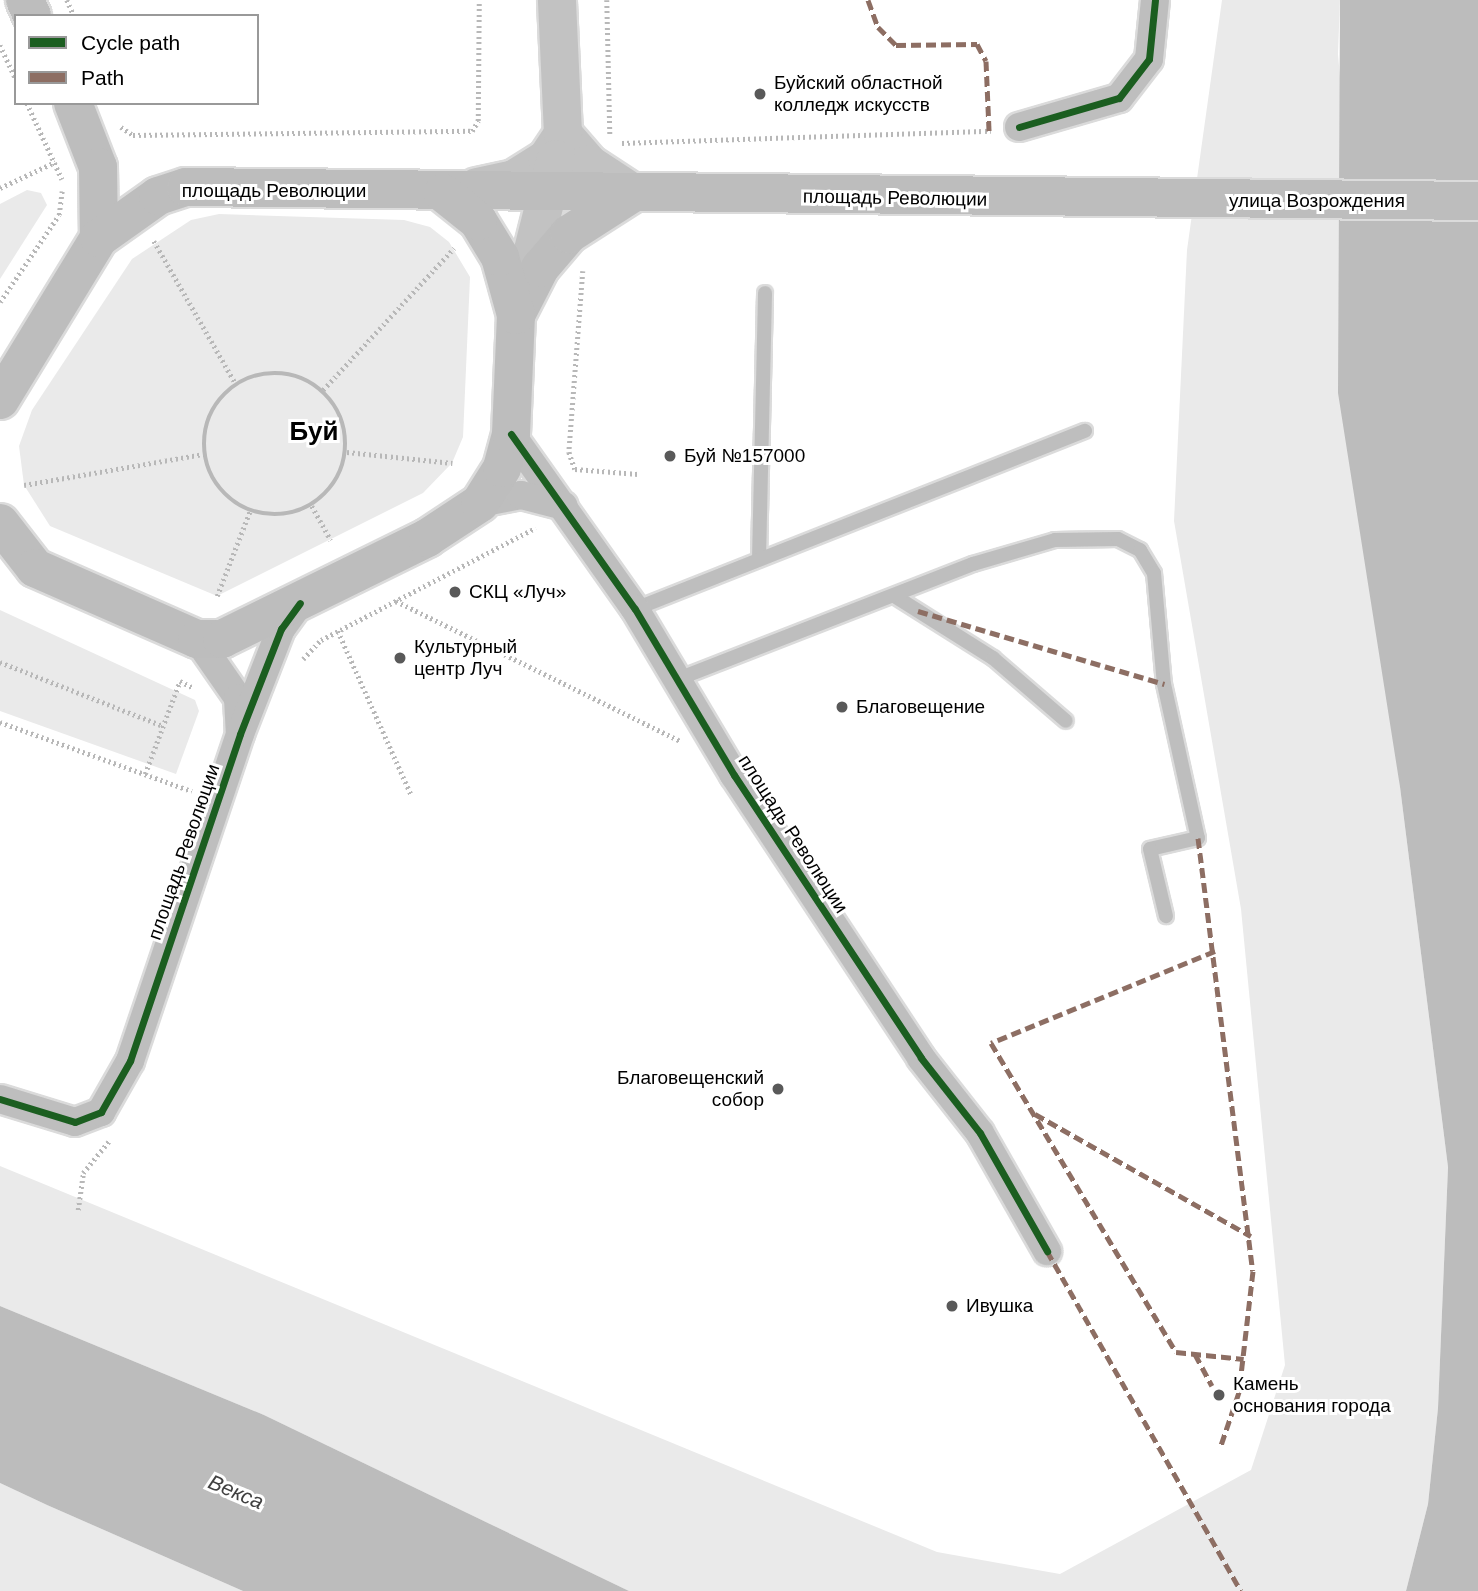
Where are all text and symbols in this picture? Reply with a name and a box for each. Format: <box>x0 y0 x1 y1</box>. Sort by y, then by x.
legend <box>14 14 259 105</box>
text: Cycle path <box>81 31 180 54</box>
text: Path <box>81 66 124 89</box>
place label: Буйский областной колледж искусств <box>774 72 943 116</box>
marker: Буйский областной колледж искусств <box>752 86 768 102</box>
street label: площадь Революции <box>182 180 366 202</box>
street label: площадь Революции <box>803 185 987 211</box>
street label: улица Возрождения <box>1229 190 1405 212</box>
district label: Буй <box>290 416 338 448</box>
place label: Буй №157000 <box>684 445 805 467</box>
marker: Буй №157000 <box>662 448 678 464</box>
place label: СКЦ «Луч» <box>469 581 566 603</box>
marker: СКЦ «Луч» <box>447 584 463 600</box>
place label: Культурный центр Луч <box>414 636 517 680</box>
marker: Культурный центр Луч <box>392 650 408 666</box>
place label: Благовещение <box>856 696 985 718</box>
marker: Благовещение <box>834 699 850 715</box>
street label: площадь Революции <box>733 750 853 918</box>
street label: площадь Революции <box>143 761 225 943</box>
place label: Благовещенский собор <box>617 1067 764 1111</box>
marker: Благовещенский собор <box>770 1081 786 1097</box>
place label: Ивушка <box>966 1295 1033 1317</box>
marker: Ивушка <box>944 1298 960 1314</box>
place label: Камень основания города <box>1233 1373 1391 1417</box>
marker: Камень основания города <box>1211 1387 1227 1403</box>
water label: Векса <box>205 1469 267 1515</box>

